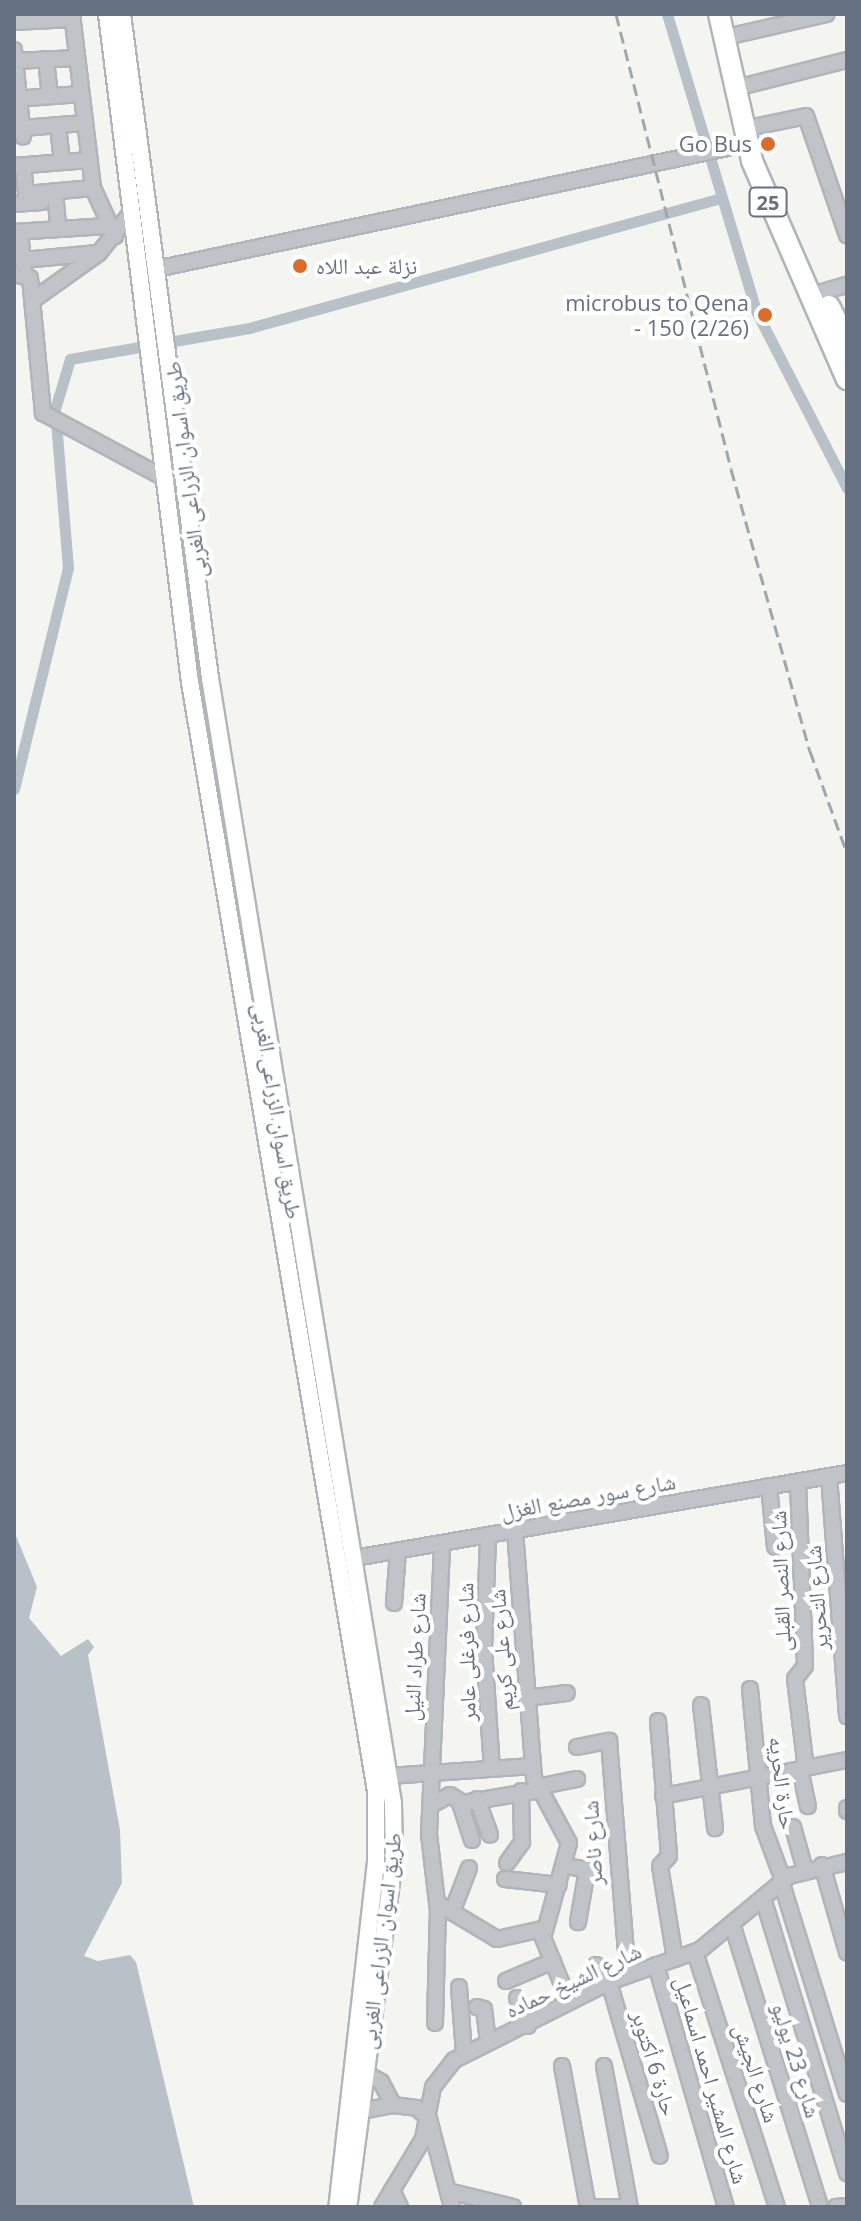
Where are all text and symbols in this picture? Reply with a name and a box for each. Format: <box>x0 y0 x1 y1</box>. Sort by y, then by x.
place label: Go Bus <box>679 131 752 157</box>
marker: Go Bus <box>759 135 777 153</box>
road number: 25 <box>748 186 788 218</box>
place label: نزلة عبد اللاه <box>316 253 417 279</box>
marker: نزلة عبد اللاه <box>291 257 309 275</box>
place label: microbus to Qena - 150 (2/26) <box>565 289 749 340</box>
marker: microbus to Qena - 150 (2/26) <box>756 306 774 324</box>
street label: طريق اسوان الزراعى الغربى <box>159 360 211 580</box>
street label: طريق اسوان الزراعى الغربى <box>248 1001 308 1221</box>
street label: شارع سور مصنع الغزل <box>498 1468 678 1524</box>
street label: شارع النصر القبلى <box>764 1510 796 1652</box>
street label: شارع التحرير <box>799 1545 833 1651</box>
street label: شارع فرغلى عامر <box>452 1582 480 1722</box>
street label: شارع على كريم <box>484 1588 518 1712</box>
street label: شارع طراد النيل <box>397 1592 431 1722</box>
street label: حارة الحريه <box>764 1735 802 1831</box>
street label: شارع ناصر <box>577 1800 607 1886</box>
street label: طريق اسوان الزراعى الغربى <box>354 1831 406 2051</box>
street label: شارع الشيخ حماده <box>501 1937 645 2023</box>
street label: شارع المشير احمد اسماعيل <box>670 1973 754 2187</box>
street label: شارع 23 يوليو <box>767 1999 827 2121</box>
street label: حارة 6 أكتوبر <box>627 2007 683 2119</box>
street label: شارع الجيش <box>729 2020 785 2126</box>

